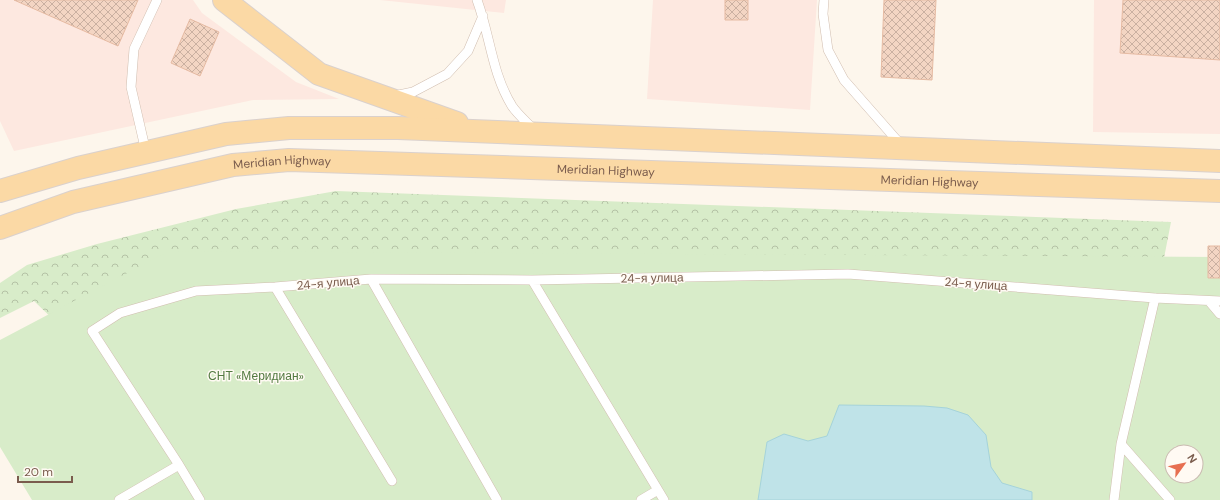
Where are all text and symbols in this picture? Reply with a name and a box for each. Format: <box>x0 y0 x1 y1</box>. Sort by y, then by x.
street label: Meridian Highway <box>233 152 332 173</box>
street label: Meridian Highway <box>557 161 655 180</box>
street label: Meridian Highway <box>880 172 979 191</box>
street label: 24-я улица <box>620 269 684 287</box>
street label: 24-я улица <box>296 272 360 294</box>
street label: 24-я улица <box>944 274 1008 294</box>
park label: СНТ «Меридиан» <box>208 368 304 384</box>
north arrow <box>1164 444 1204 484</box>
text: N <box>1184 451 1200 466</box>
scale bar <box>18 458 72 484</box>
text: 20 m <box>24 464 53 480</box>

